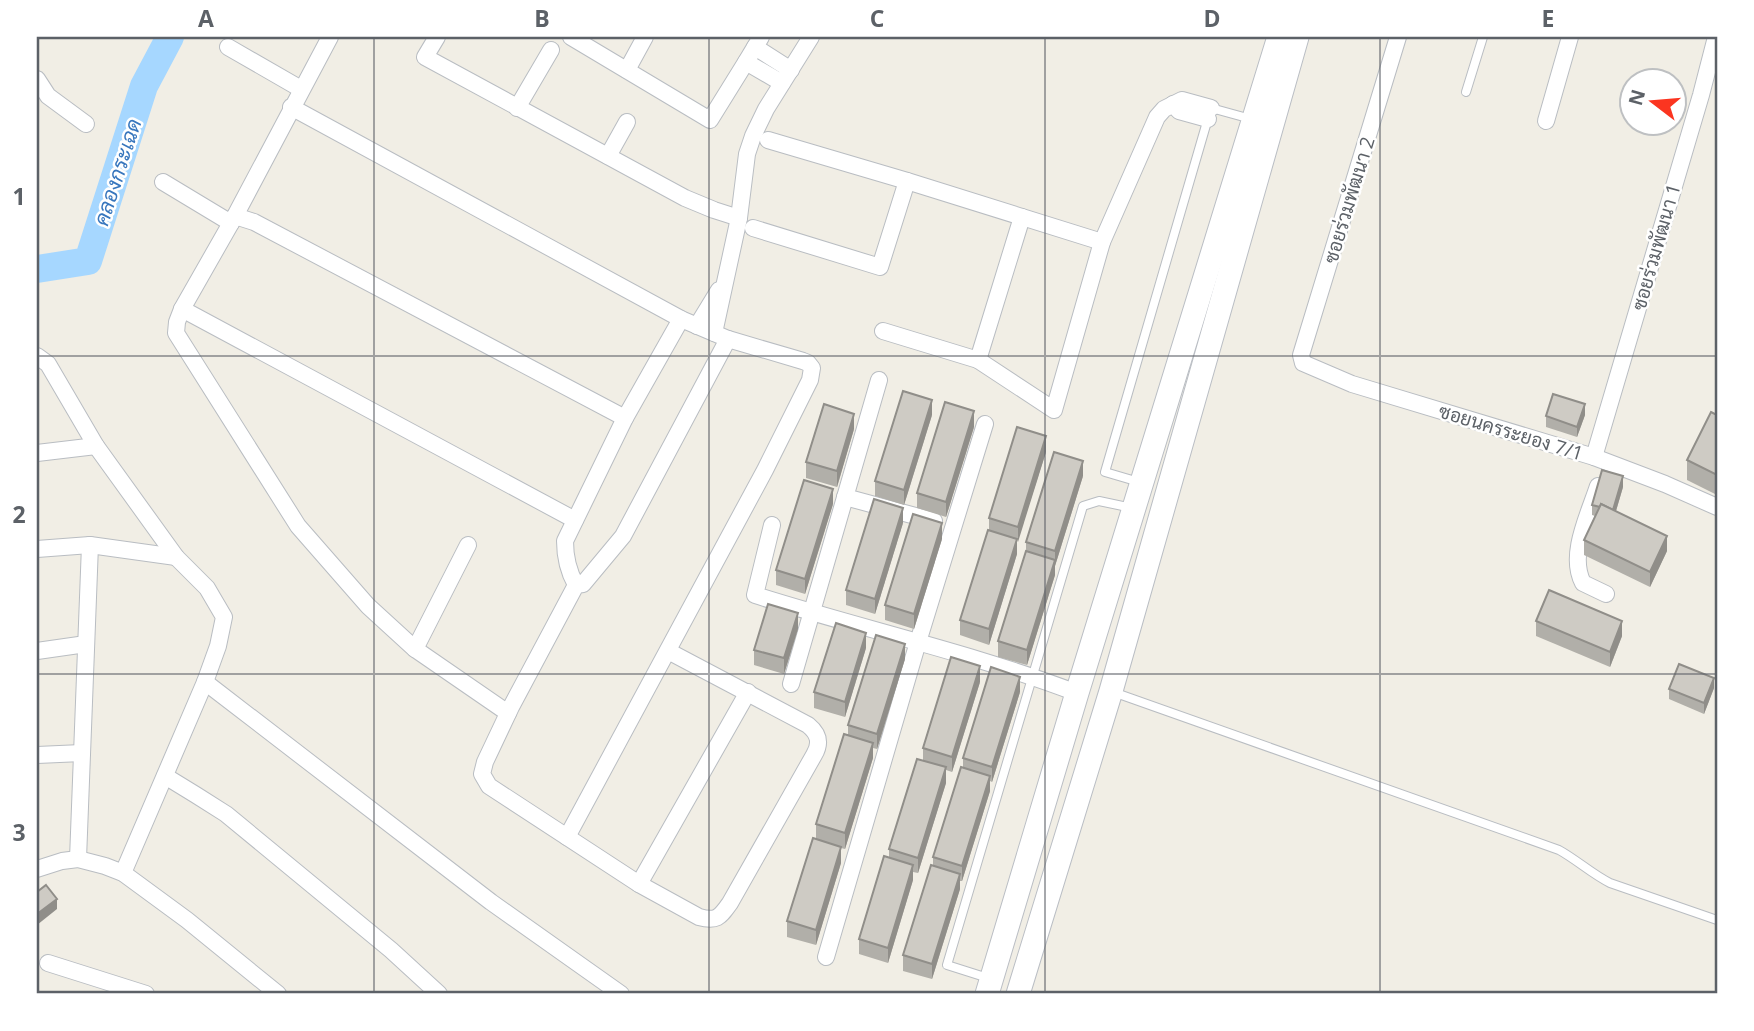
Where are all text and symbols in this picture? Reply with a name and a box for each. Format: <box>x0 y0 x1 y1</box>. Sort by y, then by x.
text: A <box>198 2 214 34</box>
text: B <box>534 2 550 34</box>
text: C <box>870 2 884 34</box>
text: D <box>1203 2 1221 34</box>
text: E <box>1542 2 1554 34</box>
north arrow <box>1618 66 1688 136</box>
text: N <box>1622 86 1651 108</box>
water label: คลองกระเฉด <box>87 115 147 229</box>
street label: ซอยร่วมพัฒนา 2 <box>1317 134 1381 266</box>
text: 1 <box>12 180 26 212</box>
street label: ซอยร่วมพัฒนา 1 <box>1625 180 1687 314</box>
street label: ซอยนครระยอง 7/1 <box>1435 398 1587 466</box>
text: 2 <box>12 498 26 530</box>
text: 3 <box>12 816 26 848</box>

